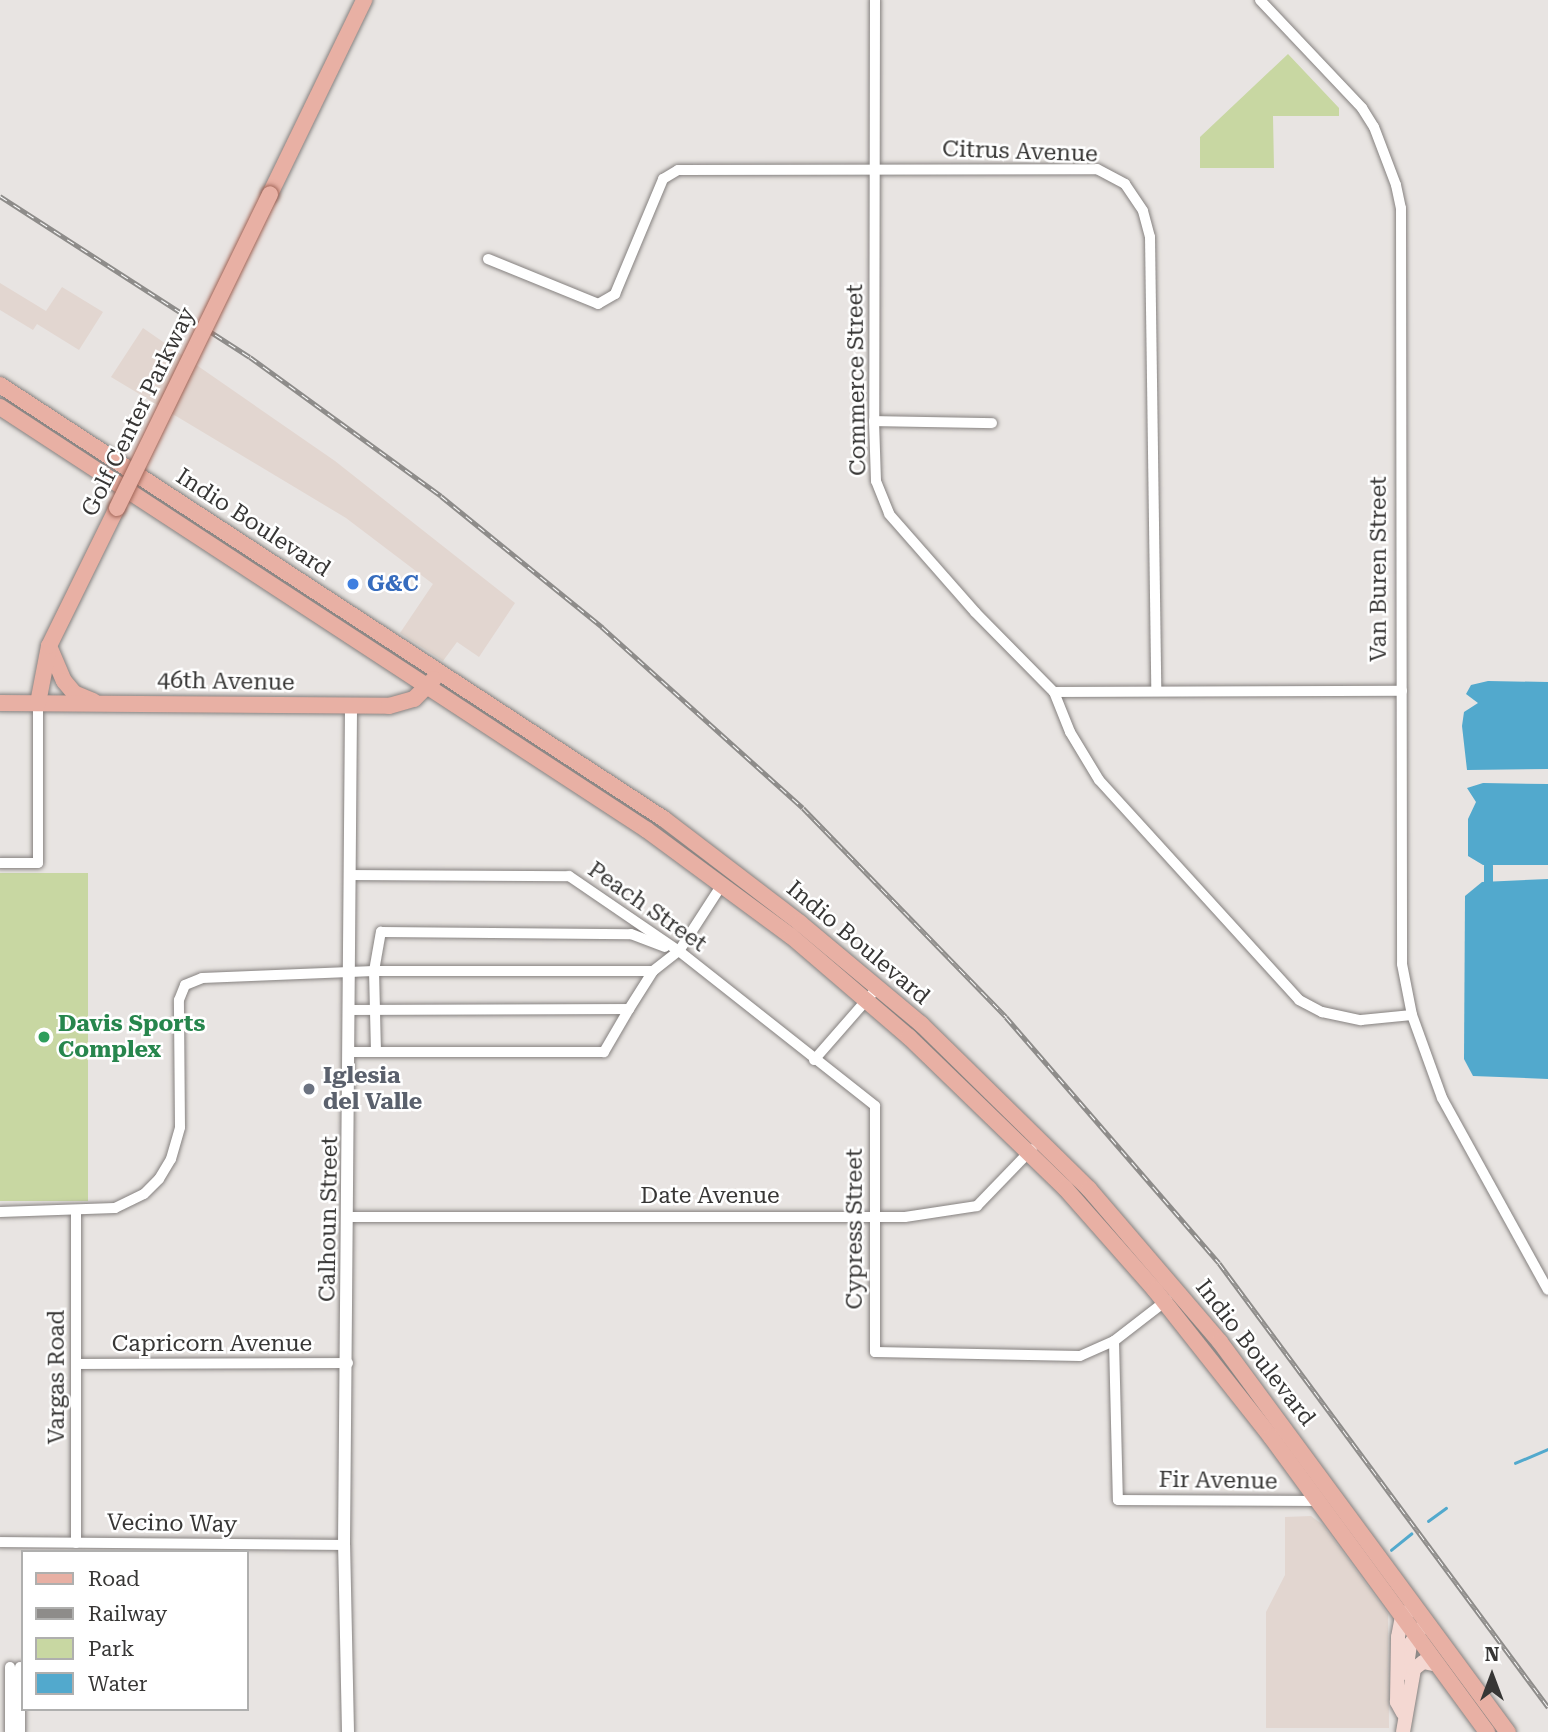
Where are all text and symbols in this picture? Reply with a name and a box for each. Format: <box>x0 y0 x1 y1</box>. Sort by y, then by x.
street label: Citrus Avenue <box>942 135 1098 169</box>
street label: Commerce Street <box>842 284 872 476</box>
street label: Golf Center Parkway <box>76 303 202 521</box>
street label: Indio Boulevard <box>171 463 335 583</box>
street label: Van Buren Street <box>1365 476 1393 662</box>
place label: G&C <box>367 570 419 598</box>
marker: G&C <box>345 576 361 592</box>
street label: 46th Avenue <box>157 667 295 697</box>
street label: Peach Street <box>582 856 712 958</box>
street label: Indio Boulevard <box>781 875 935 1011</box>
place label: Davis Sports Complex <box>58 1010 205 1064</box>
marker: Davis Sports Complex <box>36 1029 52 1045</box>
place label: Iglesia del Valle <box>323 1062 422 1116</box>
marker: Iglesia del Valle <box>301 1081 317 1097</box>
street label: Calhoun Street <box>314 1136 344 1302</box>
street label: Cypress Street <box>841 1149 869 1309</box>
street label: Date Avenue <box>640 1182 780 1210</box>
street label: Indio Boulevard <box>1189 1274 1321 1432</box>
street label: Vargas Road <box>43 1310 71 1444</box>
street label: Capricorn Avenue <box>112 1330 312 1358</box>
street label: Fir Avenue <box>1158 1466 1278 1496</box>
street label: Vecino Way <box>107 1509 237 1539</box>
legend <box>21 1550 248 1711</box>
text: Road <box>88 1567 140 1591</box>
text: Railway <box>88 1602 167 1626</box>
text: Park <box>88 1637 134 1661</box>
north arrow <box>1457 1641 1527 1711</box>
text: N <box>1485 1643 1499 1666</box>
text: Water <box>88 1672 147 1696</box>

